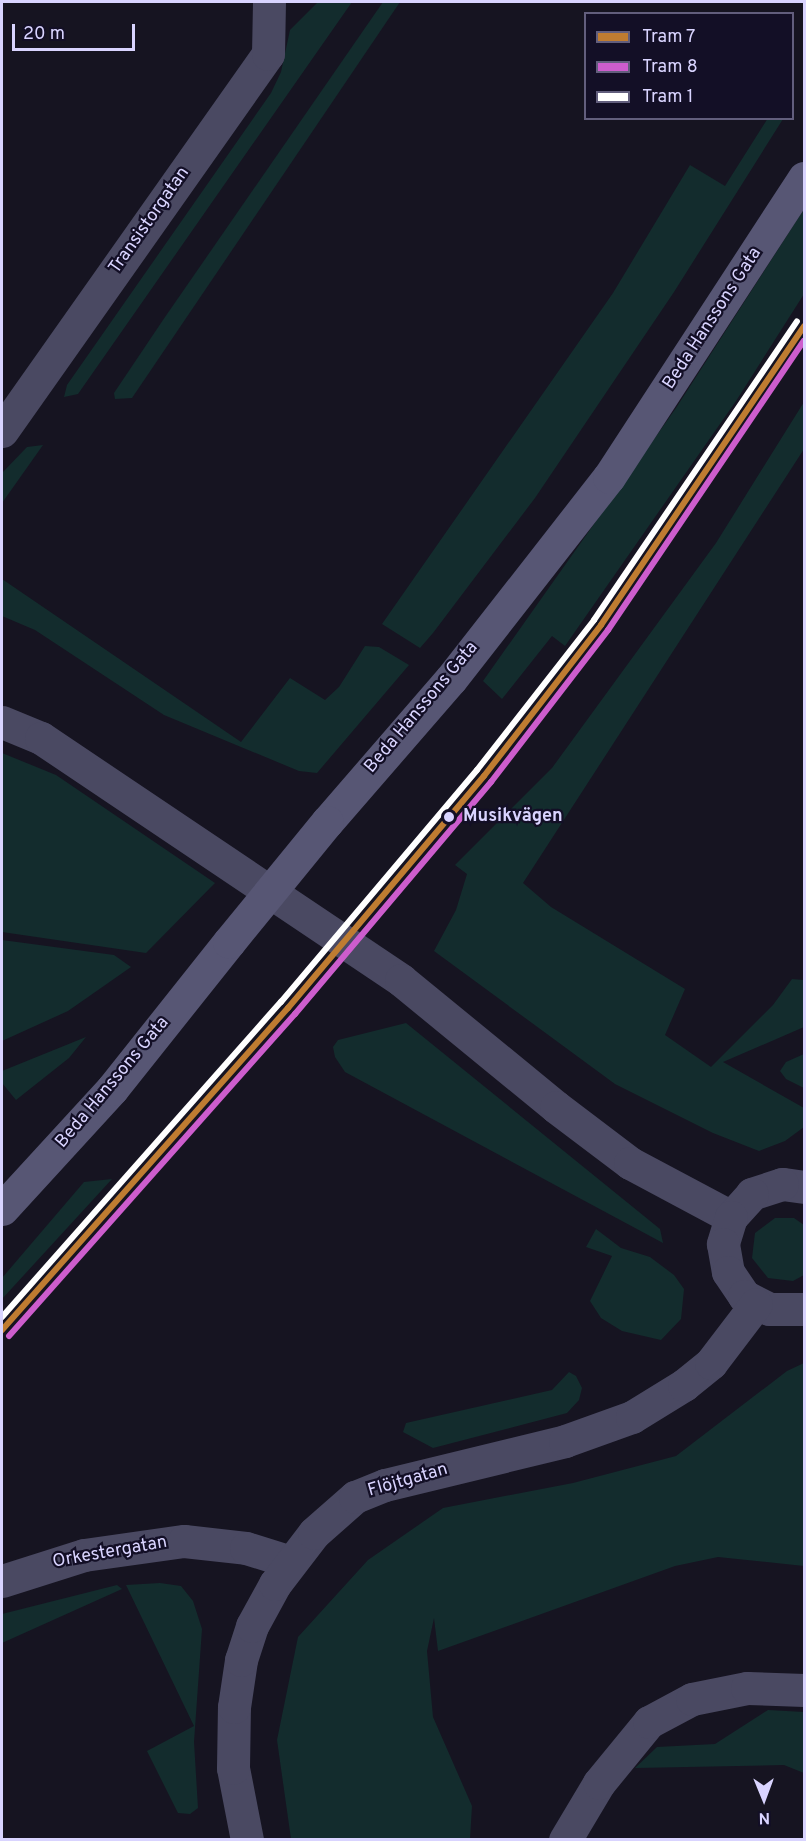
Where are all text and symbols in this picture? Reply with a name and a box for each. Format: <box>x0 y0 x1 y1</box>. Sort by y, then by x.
scale bar <box>15 12 138 50</box>
legend <box>584 12 794 120</box>
text: 20 m <box>23 23 65 46</box>
text: Tram 7 <box>642 26 695 49</box>
text: Tram 8 <box>642 56 698 79</box>
text: Tram 1 <box>642 86 693 109</box>
street label: Transistorgatan <box>105 163 195 279</box>
street label: Beda Hanssons Gata <box>659 244 767 394</box>
street label: Beda Hanssons Gata <box>361 638 483 778</box>
place label: Musikvägen <box>463 806 563 828</box>
marker: Musikvägen <box>440 808 458 826</box>
street label: Beda Hanssons Gata <box>52 1013 174 1153</box>
street label: Flöjtgatan <box>366 1459 450 1503</box>
street label: Orkestergatan <box>51 1532 169 1574</box>
north arrow <box>734 1769 794 1829</box>
text: N <box>758 1807 770 1827</box>

